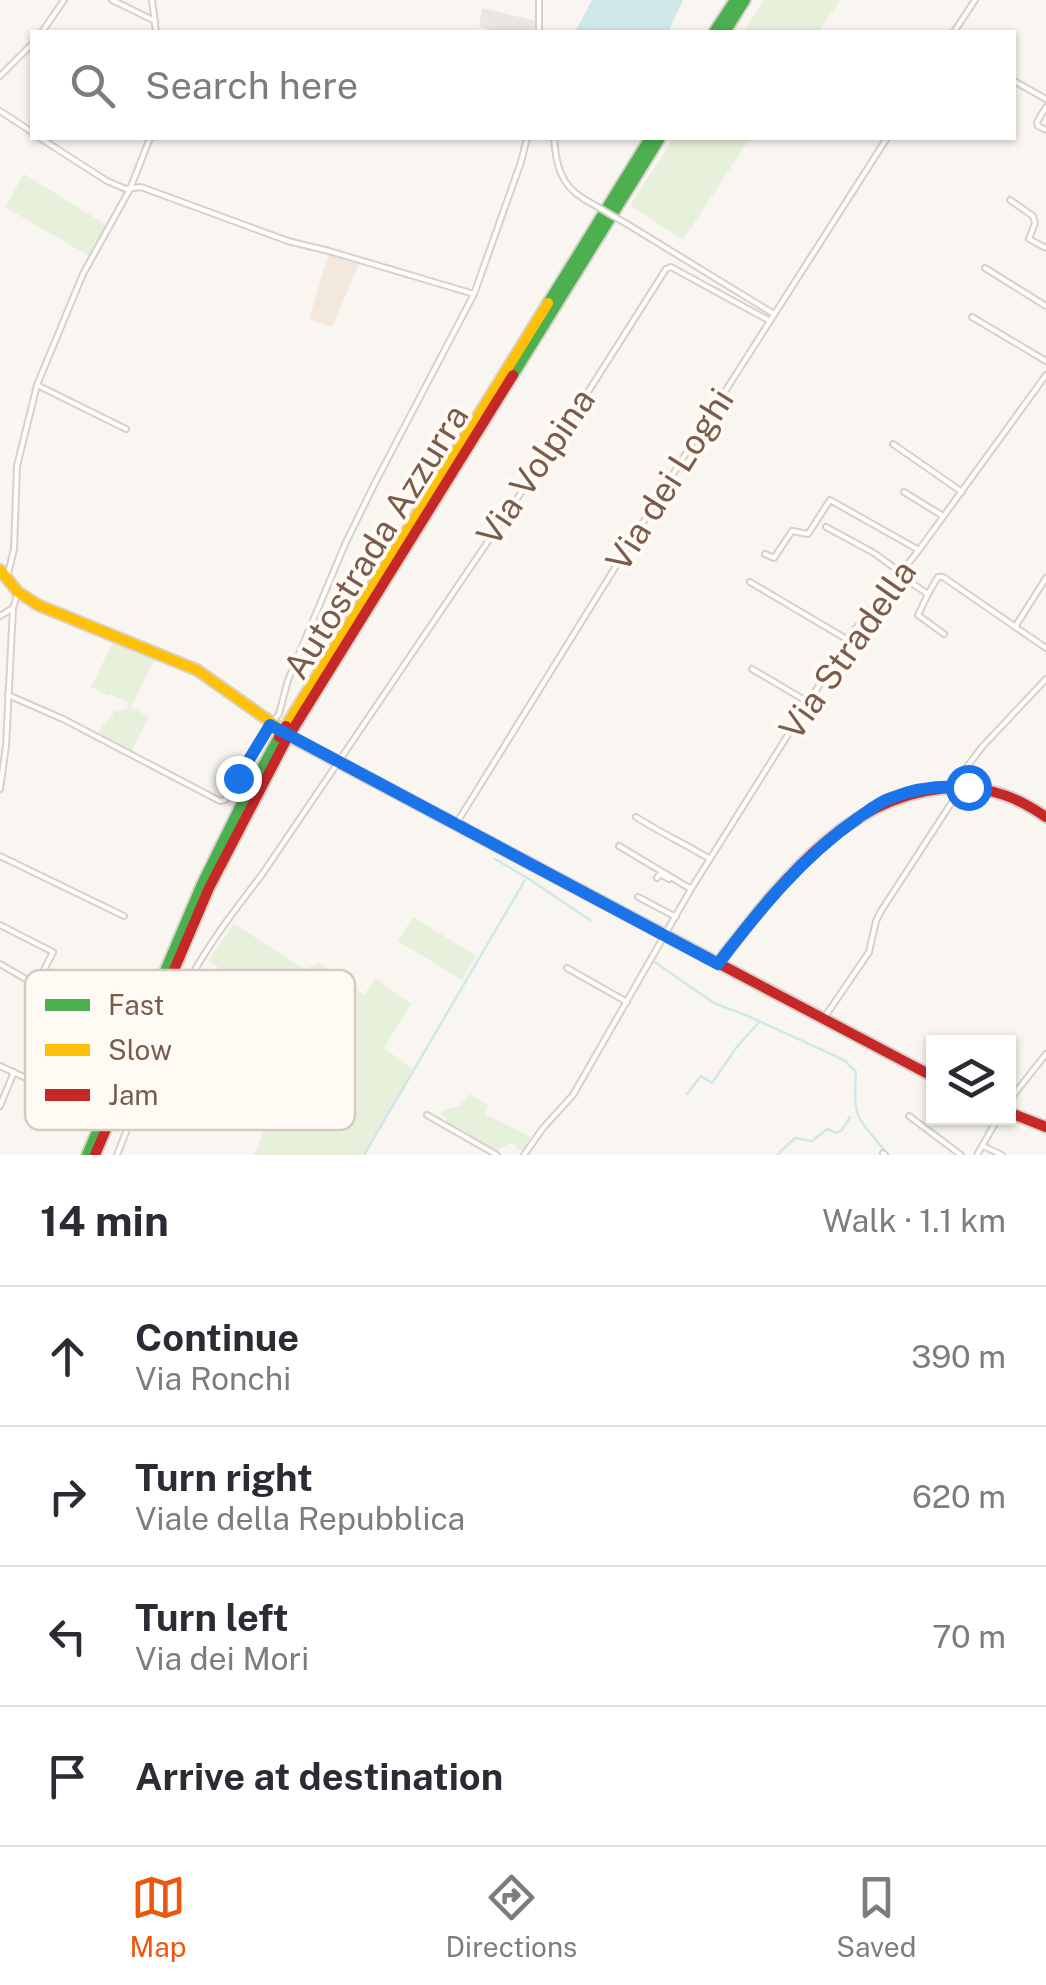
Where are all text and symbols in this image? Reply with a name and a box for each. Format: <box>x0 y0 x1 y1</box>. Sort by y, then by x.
search box <box>30 30 1016 140</box>
icon: search <box>65 58 120 113</box>
text: Search here <box>145 63 358 108</box>
street label: Via Volpina <box>468 380 603 553</box>
street label: Via dei Loghi <box>597 381 742 578</box>
street label: Autostrada Azzurra <box>275 397 477 686</box>
street label: Via Stradella <box>771 552 924 747</box>
route end <box>216 756 262 802</box>
route start <box>946 765 992 811</box>
legend <box>25 970 355 1130</box>
text: Fast <box>108 988 164 1021</box>
text: Slow <box>108 1033 172 1066</box>
map controls <box>926 1035 1016 1125</box>
button: layers <box>926 1035 1016 1125</box>
text: Jam <box>108 1078 159 1111</box>
text: 14 min <box>40 1196 169 1245</box>
text: Walk · 1.1 km <box>822 1202 1006 1239</box>
text: Continue <box>135 1315 299 1360</box>
icon: ahead <box>40 1329 95 1384</box>
text: 390 m <box>911 1338 1006 1375</box>
text: Via Ronchi <box>135 1360 291 1397</box>
text: Turn right <box>135 1455 313 1500</box>
icon: right <box>40 1469 95 1524</box>
text: 620 m <box>912 1478 1006 1515</box>
text: Viale della Repubblica <box>135 1500 465 1537</box>
text: Turn left <box>135 1595 289 1640</box>
icon: left <box>40 1609 95 1664</box>
text: 70 m <box>932 1618 1006 1655</box>
text: Via dei Mori <box>135 1640 309 1677</box>
icon: arrive <box>40 1749 95 1804</box>
text: Arrive at destination <box>135 1754 503 1799</box>
tab: Map <box>130 1870 186 1963</box>
tab: Directions <box>446 1870 577 1963</box>
tab: Saved <box>836 1870 916 1963</box>

